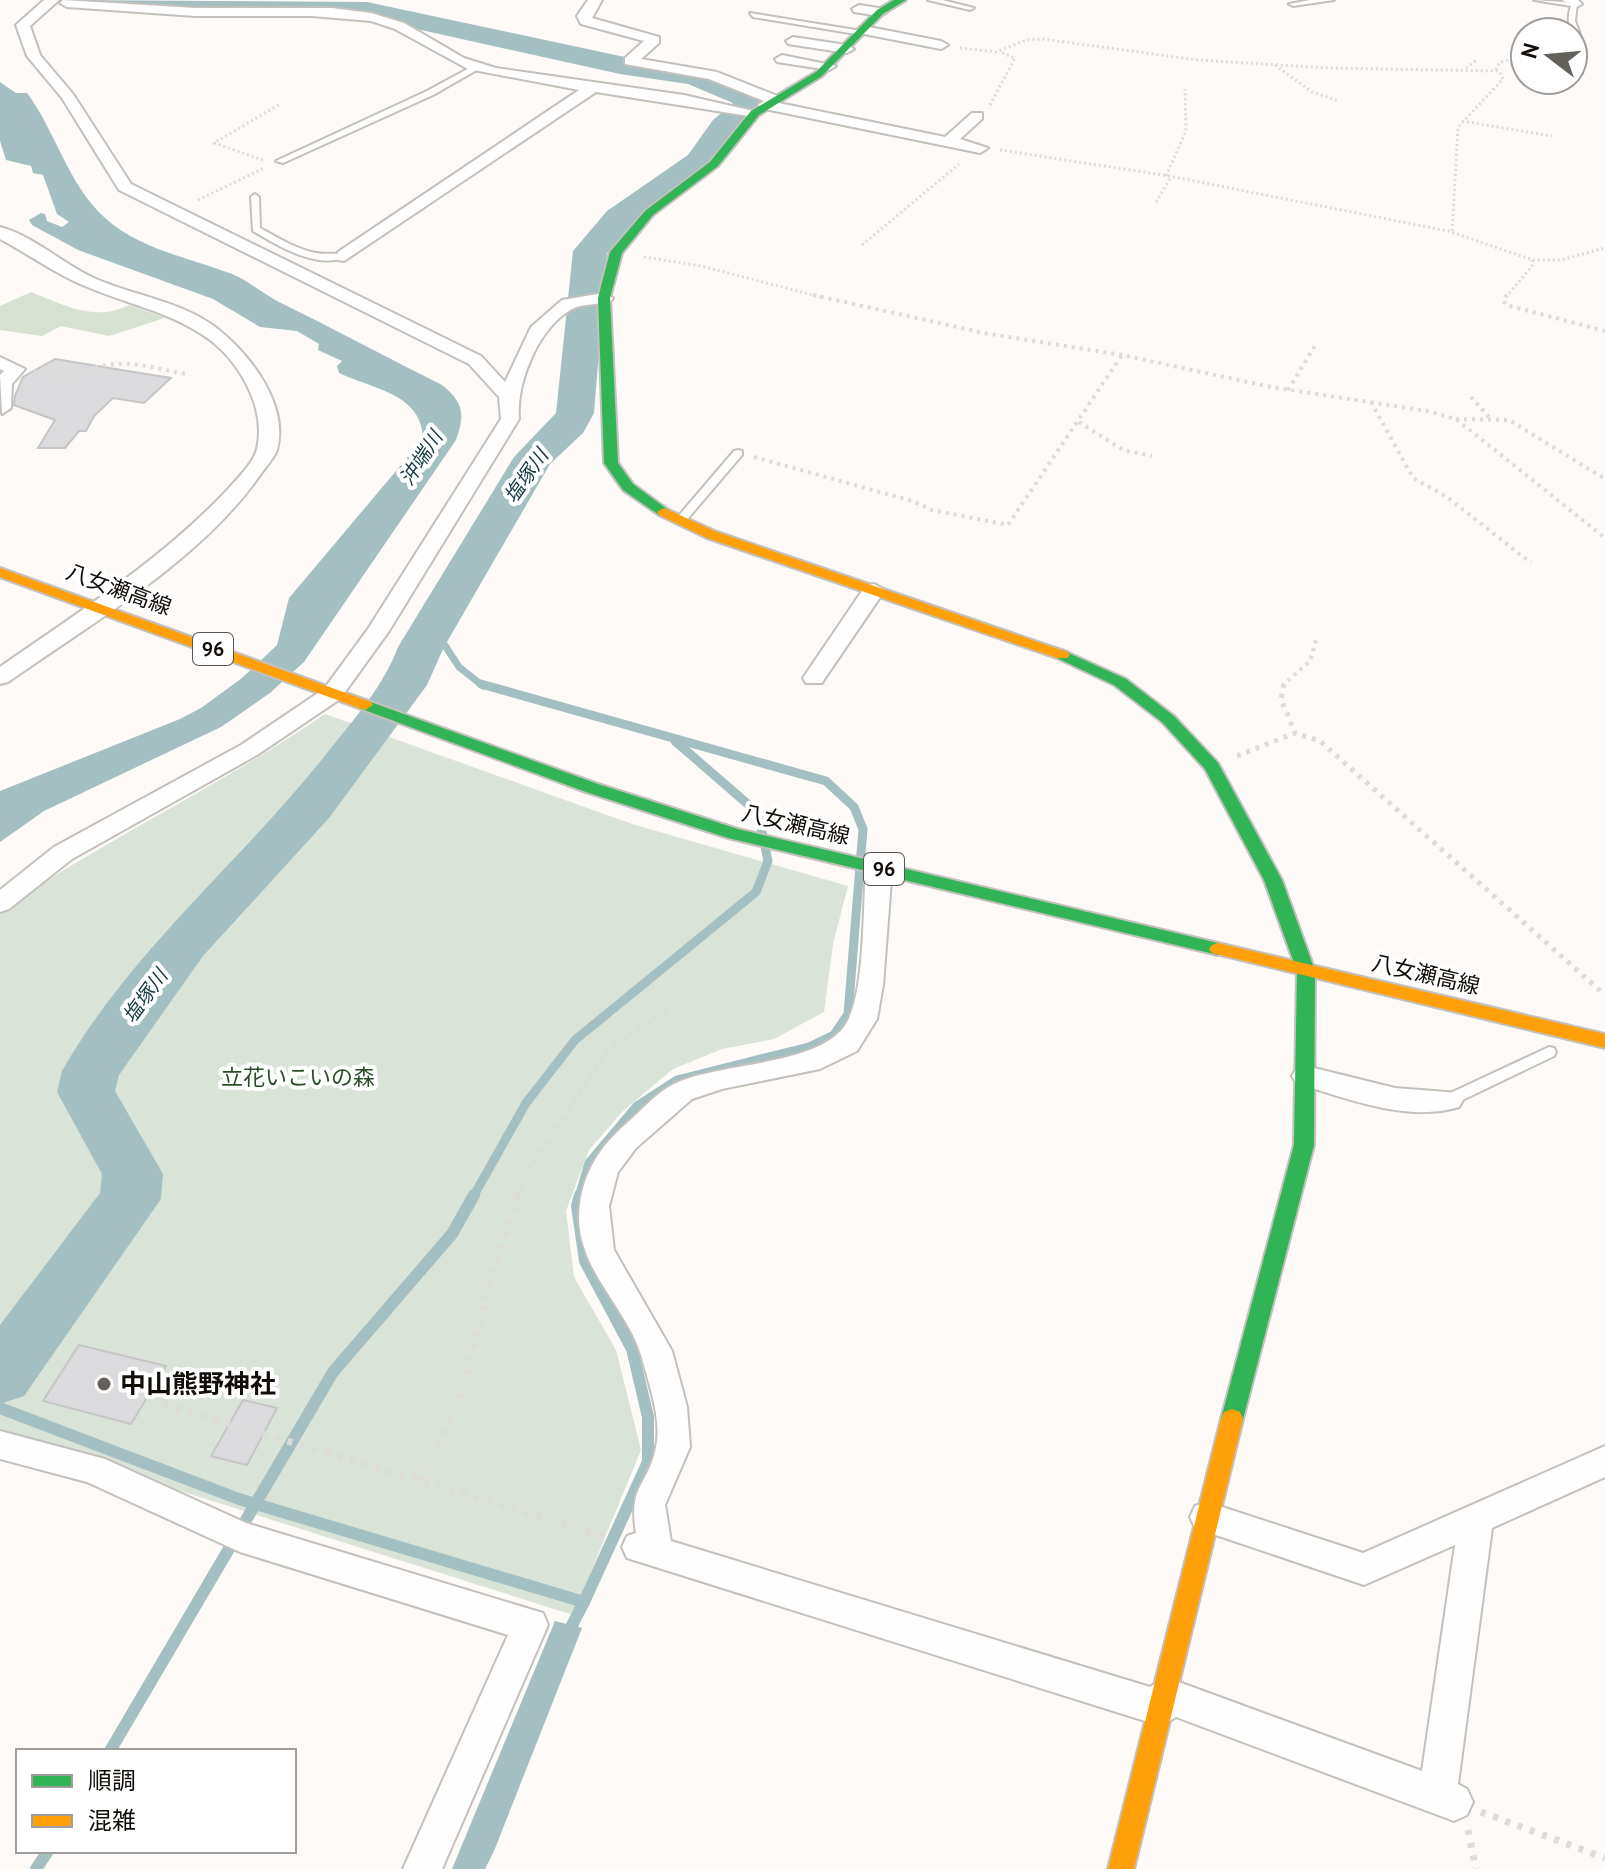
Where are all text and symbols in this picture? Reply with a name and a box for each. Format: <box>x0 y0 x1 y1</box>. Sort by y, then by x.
north arrow <box>1509 16 1589 96</box>
text: N <box>1514 40 1545 61</box>
water label: 沖端川 <box>394 424 449 490</box>
water label: 塩塚川 <box>498 442 555 508</box>
street label: 八女瀬高線 <box>63 557 175 621</box>
road number: 96 <box>193 633 233 665</box>
street label: 八女瀬高線 <box>739 798 853 850</box>
road number: 96 <box>864 853 904 885</box>
street label: 八女瀬高線 <box>1369 948 1483 1000</box>
water label: 塩塚川 <box>117 962 174 1028</box>
park label: 立花いこいの森 <box>221 1063 375 1091</box>
place label: 中山熊野神社 <box>120 1367 276 1400</box>
marker: 中山熊野神社 <box>95 1375 113 1393</box>
legend <box>16 1749 296 1853</box>
text: 順調 <box>88 1765 136 1796</box>
text: 混雑 <box>88 1805 136 1836</box>

